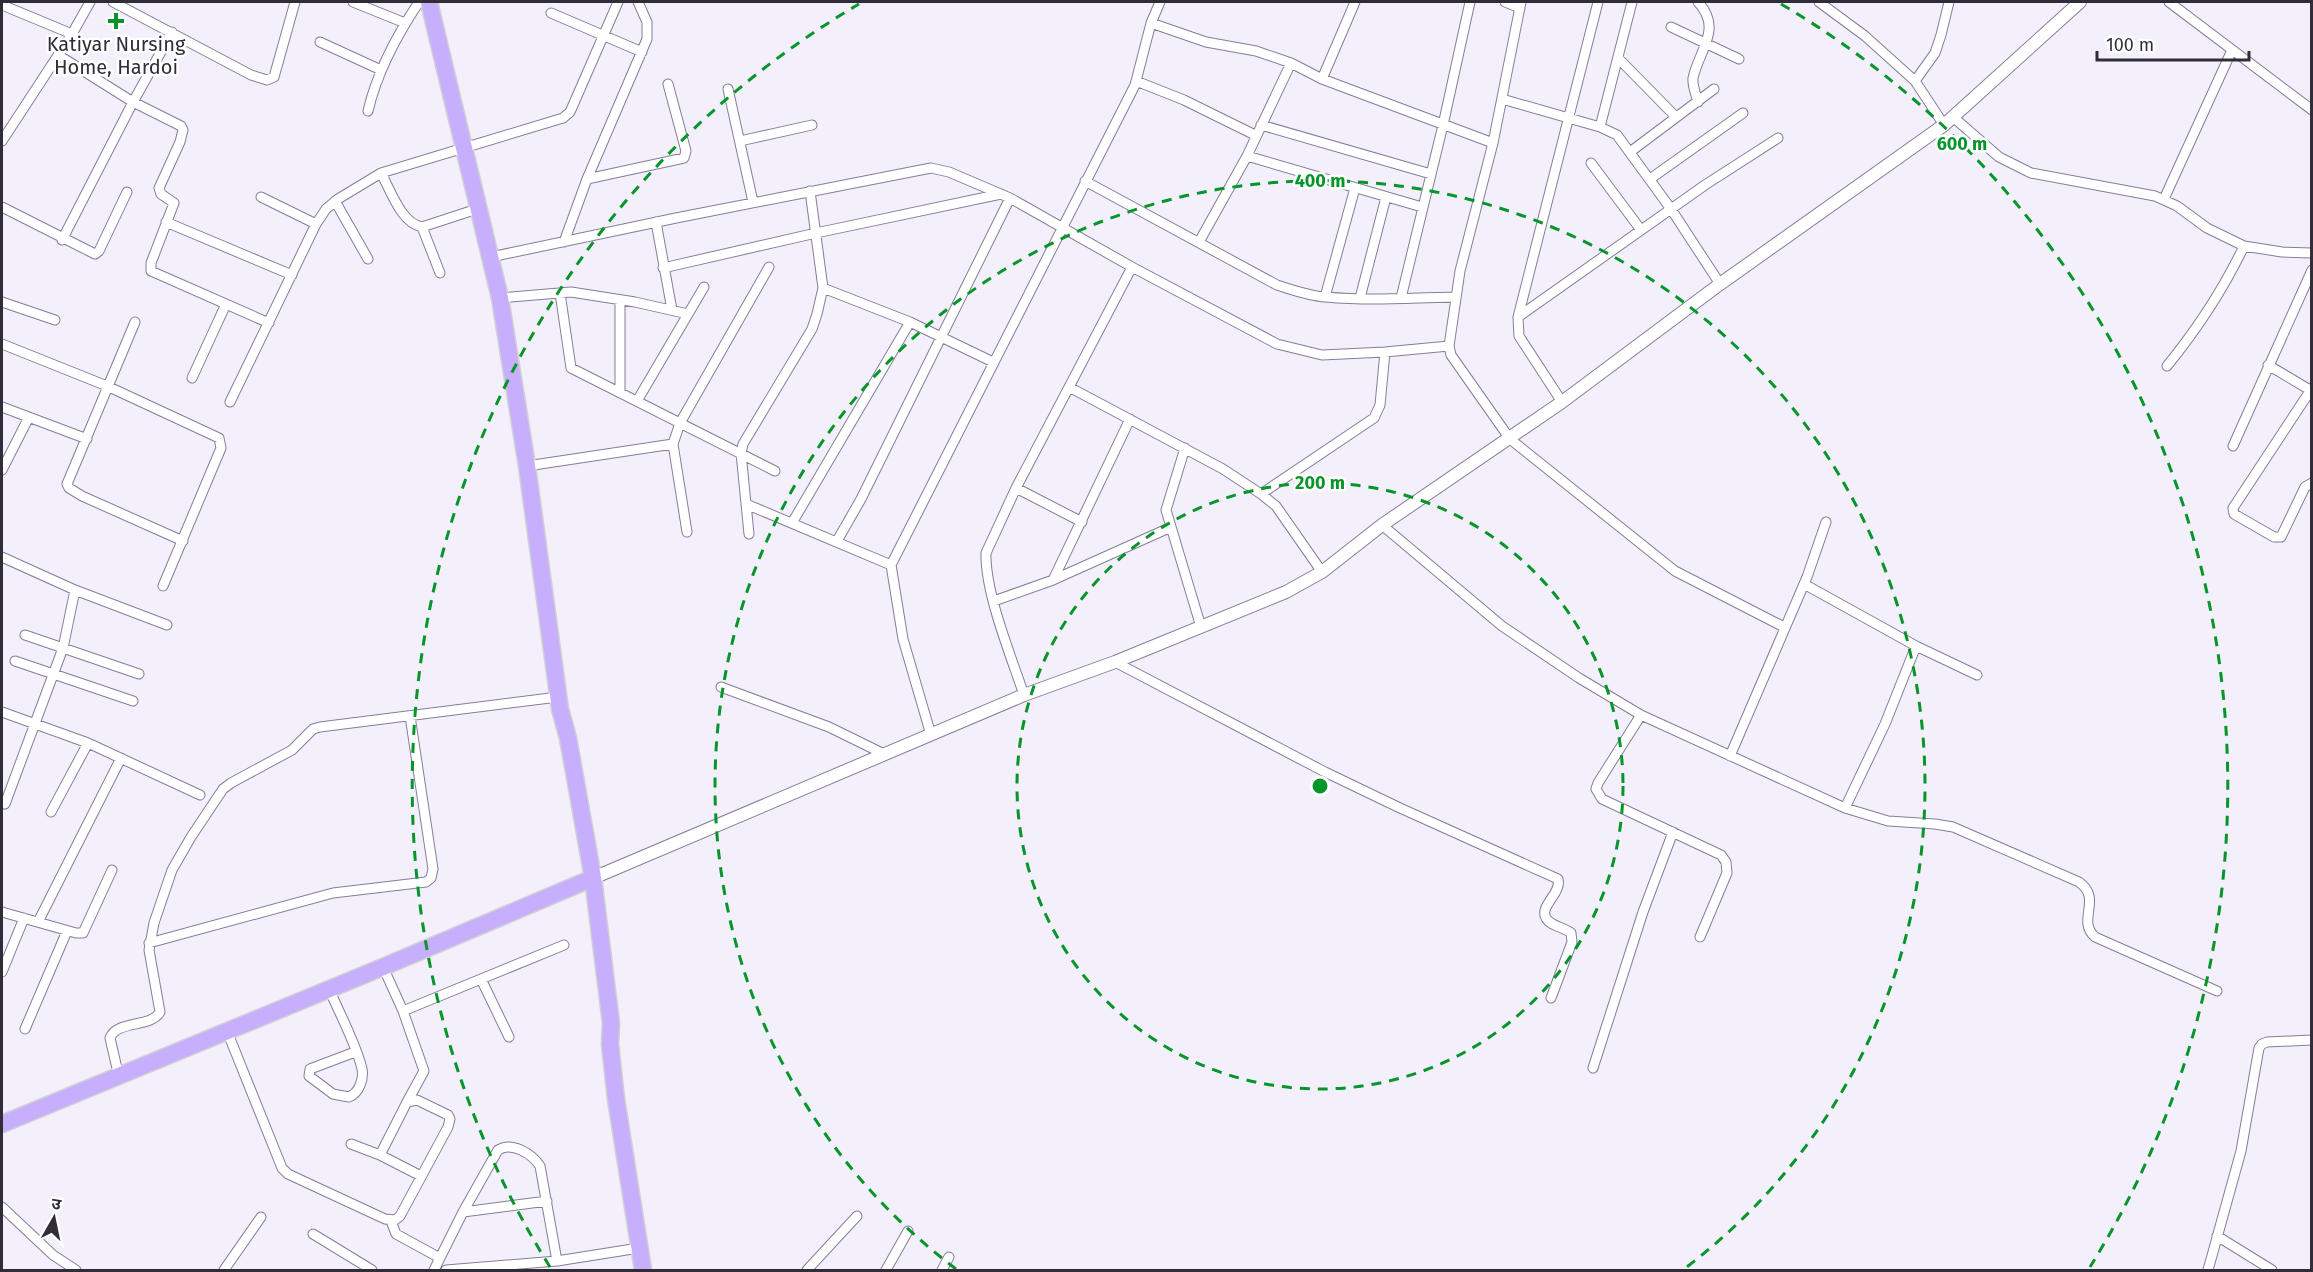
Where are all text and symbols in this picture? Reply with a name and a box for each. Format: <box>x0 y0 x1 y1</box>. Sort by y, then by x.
marker: Katiyar Nursing Home, Hardoi <box>107 12 125 30</box>
scale bar <box>2097 24 2248 62</box>
place label: Katiyar Nursing Home, Hardoi <box>47 32 186 79</box>
text: 100 m <box>2106 34 2154 56</box>
text: 600 m <box>1937 133 1987 155</box>
text: 400 m <box>1295 170 1345 192</box>
text: 200 m <box>1295 472 1345 494</box>
centre of rings <box>1310 776 1330 796</box>
north arrow <box>24 1188 84 1248</box>
text: उ <box>50 1194 63 1214</box>

